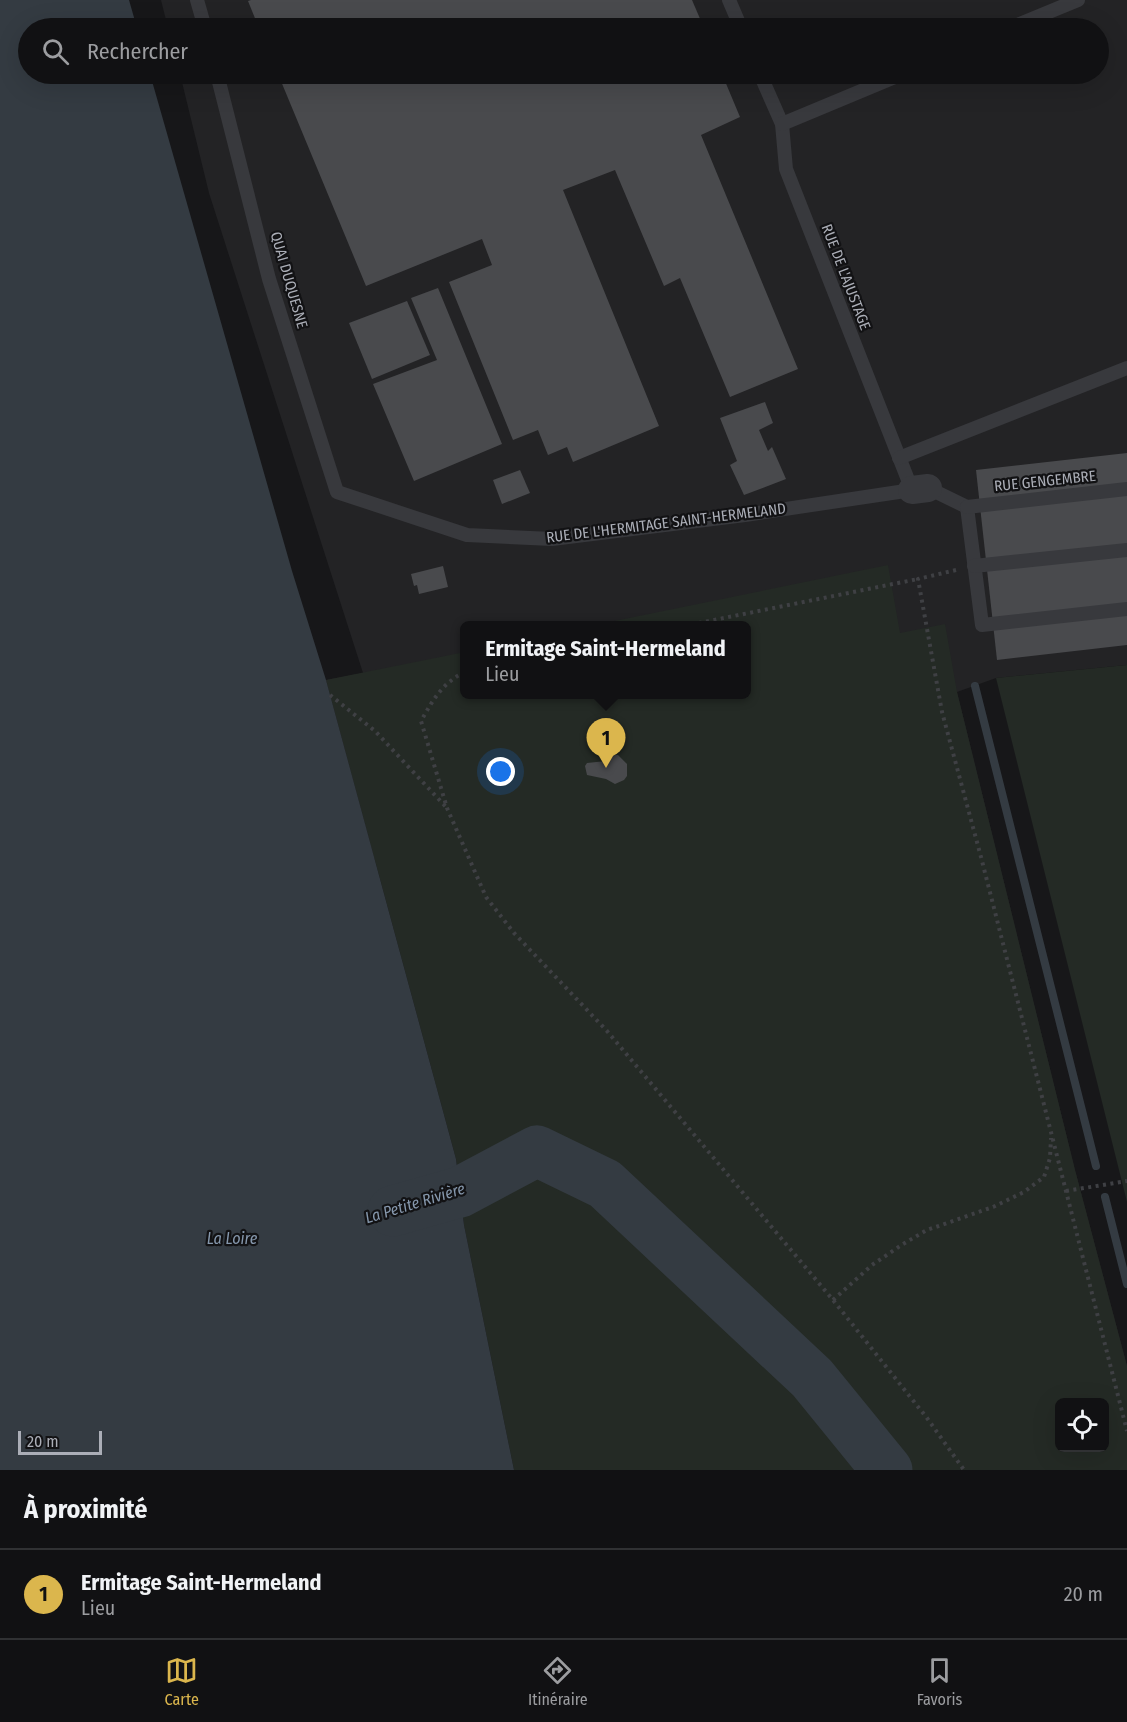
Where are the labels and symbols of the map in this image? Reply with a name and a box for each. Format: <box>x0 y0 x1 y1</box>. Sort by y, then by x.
street label: RUE DE L'AJUSTAGE <box>818 222 874 332</box>
street label: QUAI DUQUESNE <box>267 230 311 330</box>
street label: RUE GENGEMBRE <box>993 467 1097 495</box>
street label: RUE DE L'HERMITAGE SAINT-HERMELAND <box>545 499 787 547</box>
pin: 1 <box>586 718 626 768</box>
your location <box>486 757 515 786</box>
water label: La Petite Rivière <box>363 1179 468 1227</box>
water label: La Loire <box>207 1229 258 1248</box>
scale bar <box>18 1428 102 1456</box>

